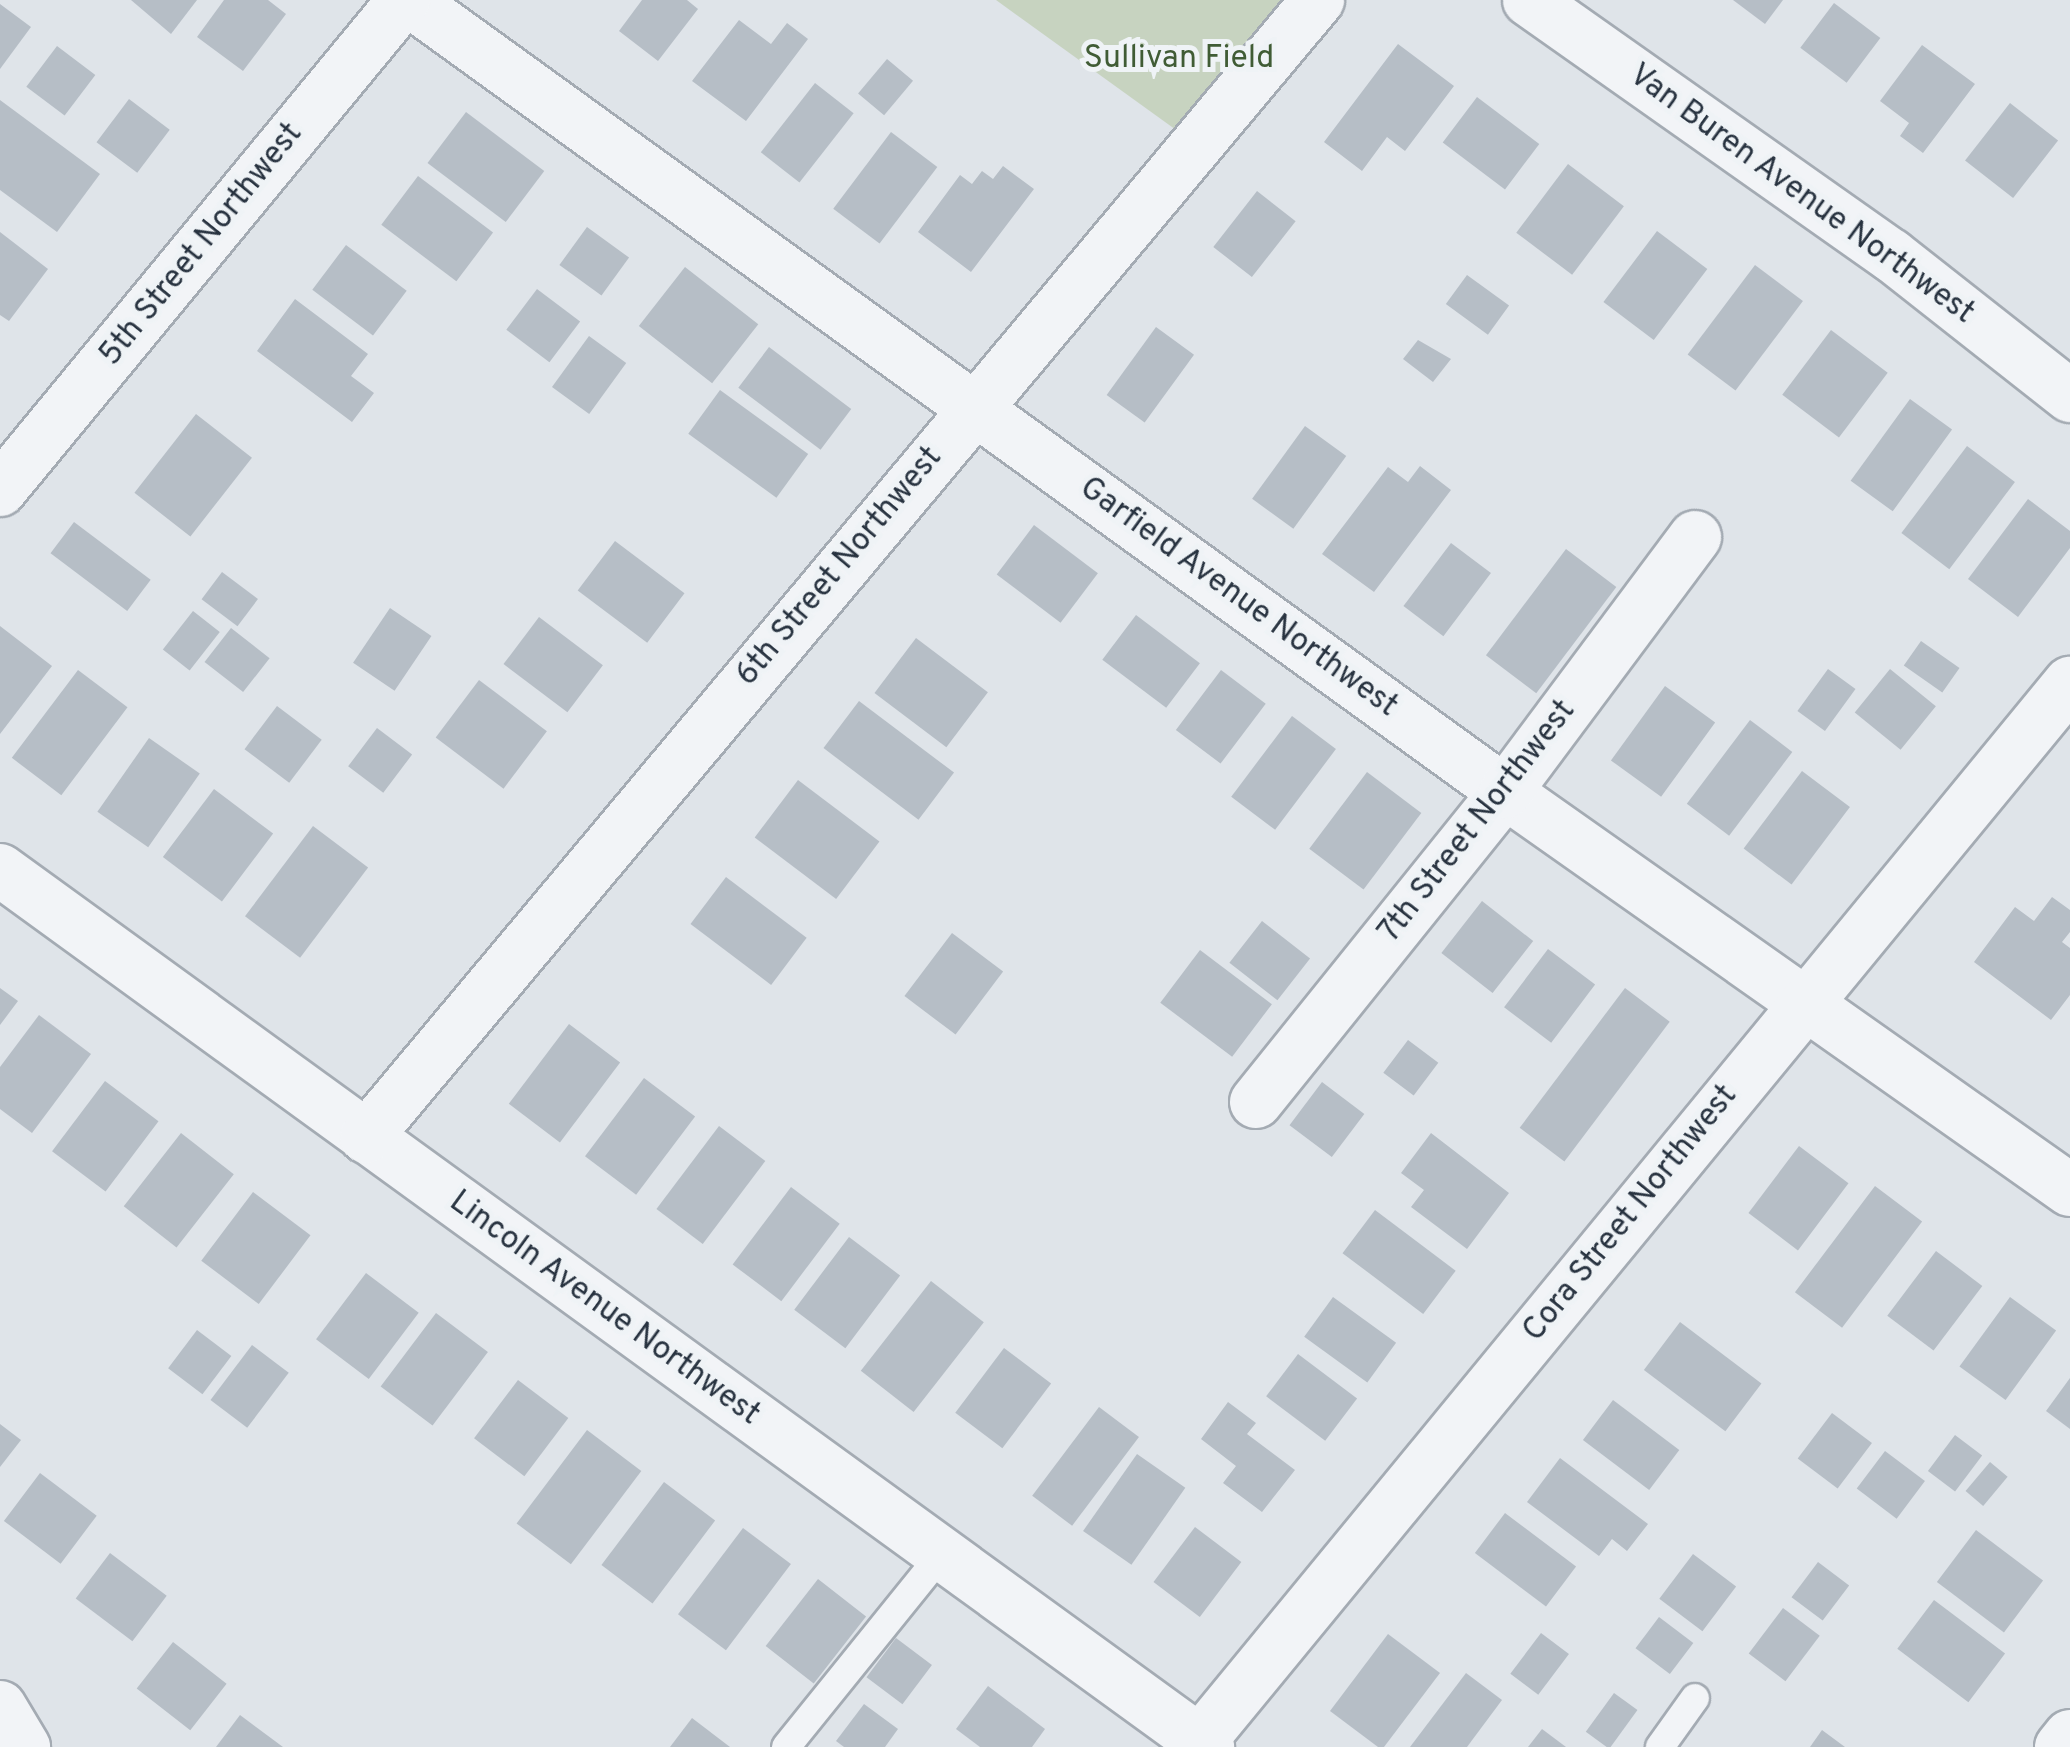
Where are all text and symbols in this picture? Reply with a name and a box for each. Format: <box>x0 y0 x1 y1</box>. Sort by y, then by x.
park label: Sullivan Field <box>1084 40 1274 78</box>
street label: Van Buren Avenue Northwest <box>1620 56 1982 334</box>
street label: 5th Street Northwest <box>92 116 312 374</box>
street label: 6th Street Northwest <box>729 440 951 694</box>
street label: Garfield Avenue Northwest <box>1071 469 1405 727</box>
street label: 7th Street Northwest <box>1371 693 1585 951</box>
street label: Cora Street Northwest <box>1516 1078 1746 1350</box>
street label: Lincoln Avenue Northwest <box>441 1183 767 1435</box>

